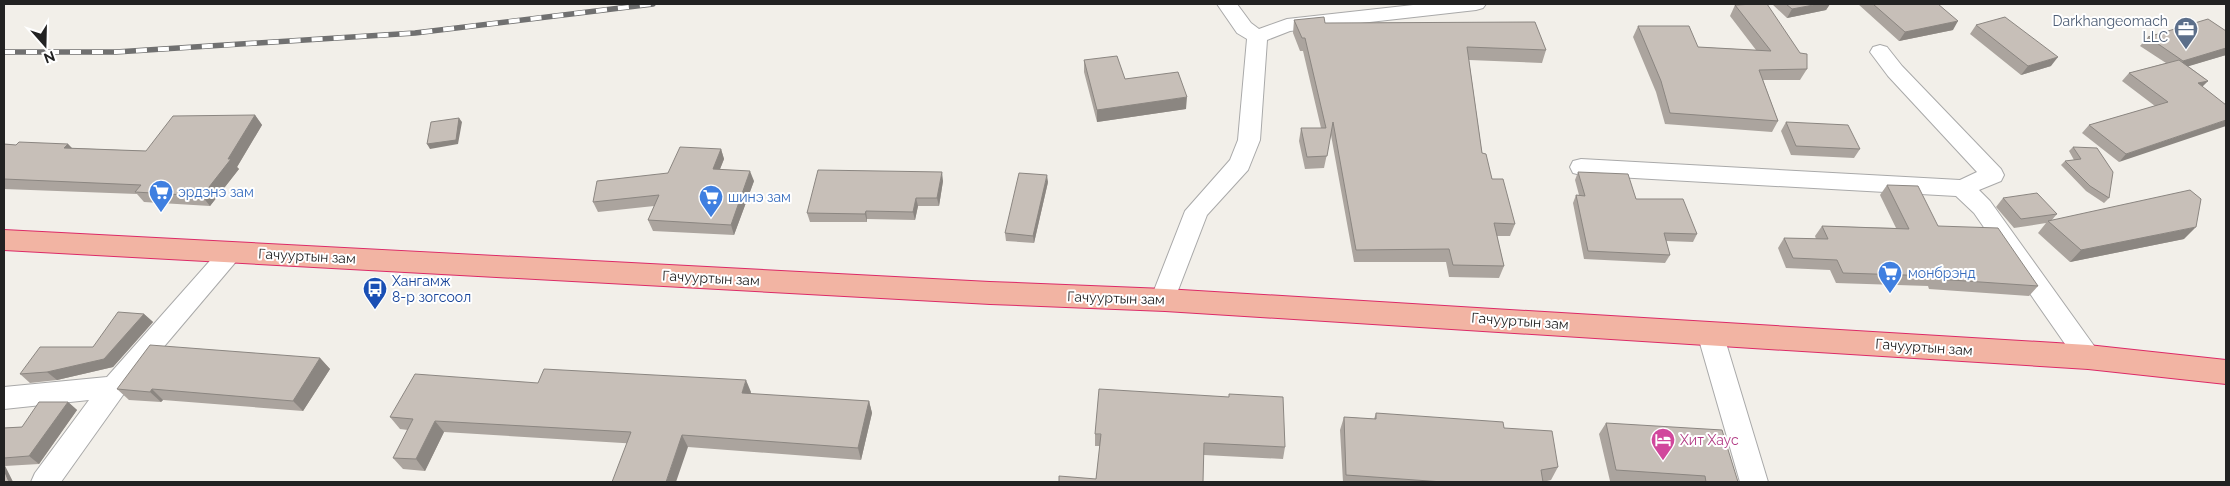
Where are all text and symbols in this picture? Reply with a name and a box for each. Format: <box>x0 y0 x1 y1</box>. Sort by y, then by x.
place label: Darkhangeomach LLC <box>2053 13 2168 45</box>
office icon: Darkhangeomach LLC <box>2173 16 2199 50</box>
north arrow <box>20 20 70 70</box>
text: N <box>42 48 57 67</box>
supermarket icon: эрдэнэ зам <box>148 179 174 213</box>
place label: эрдэнэ зам <box>178 184 254 200</box>
supermarket icon: шинэ зам <box>698 184 724 218</box>
place label: шинэ зам <box>728 189 791 205</box>
street label: Гачууртын зам <box>258 245 356 267</box>
supermarket icon: монбрэнд <box>1877 260 1903 294</box>
place label: монбрэнд <box>1908 265 1976 281</box>
street label: Гачууртын зам <box>662 267 760 289</box>
place label: Хангамж 8-р зогсоол <box>392 273 471 305</box>
bus stop icon: Хангамж 8-р зогсоол <box>362 276 388 310</box>
street label: Гачууртын зам <box>1067 288 1165 308</box>
street label: Гачууртын зам <box>1471 310 1569 332</box>
street label: Гачууртын зам <box>1875 336 1973 358</box>
hotel icon: Хит Хаус <box>1650 427 1676 461</box>
place label: Хит Хаус <box>1680 432 1739 448</box>

